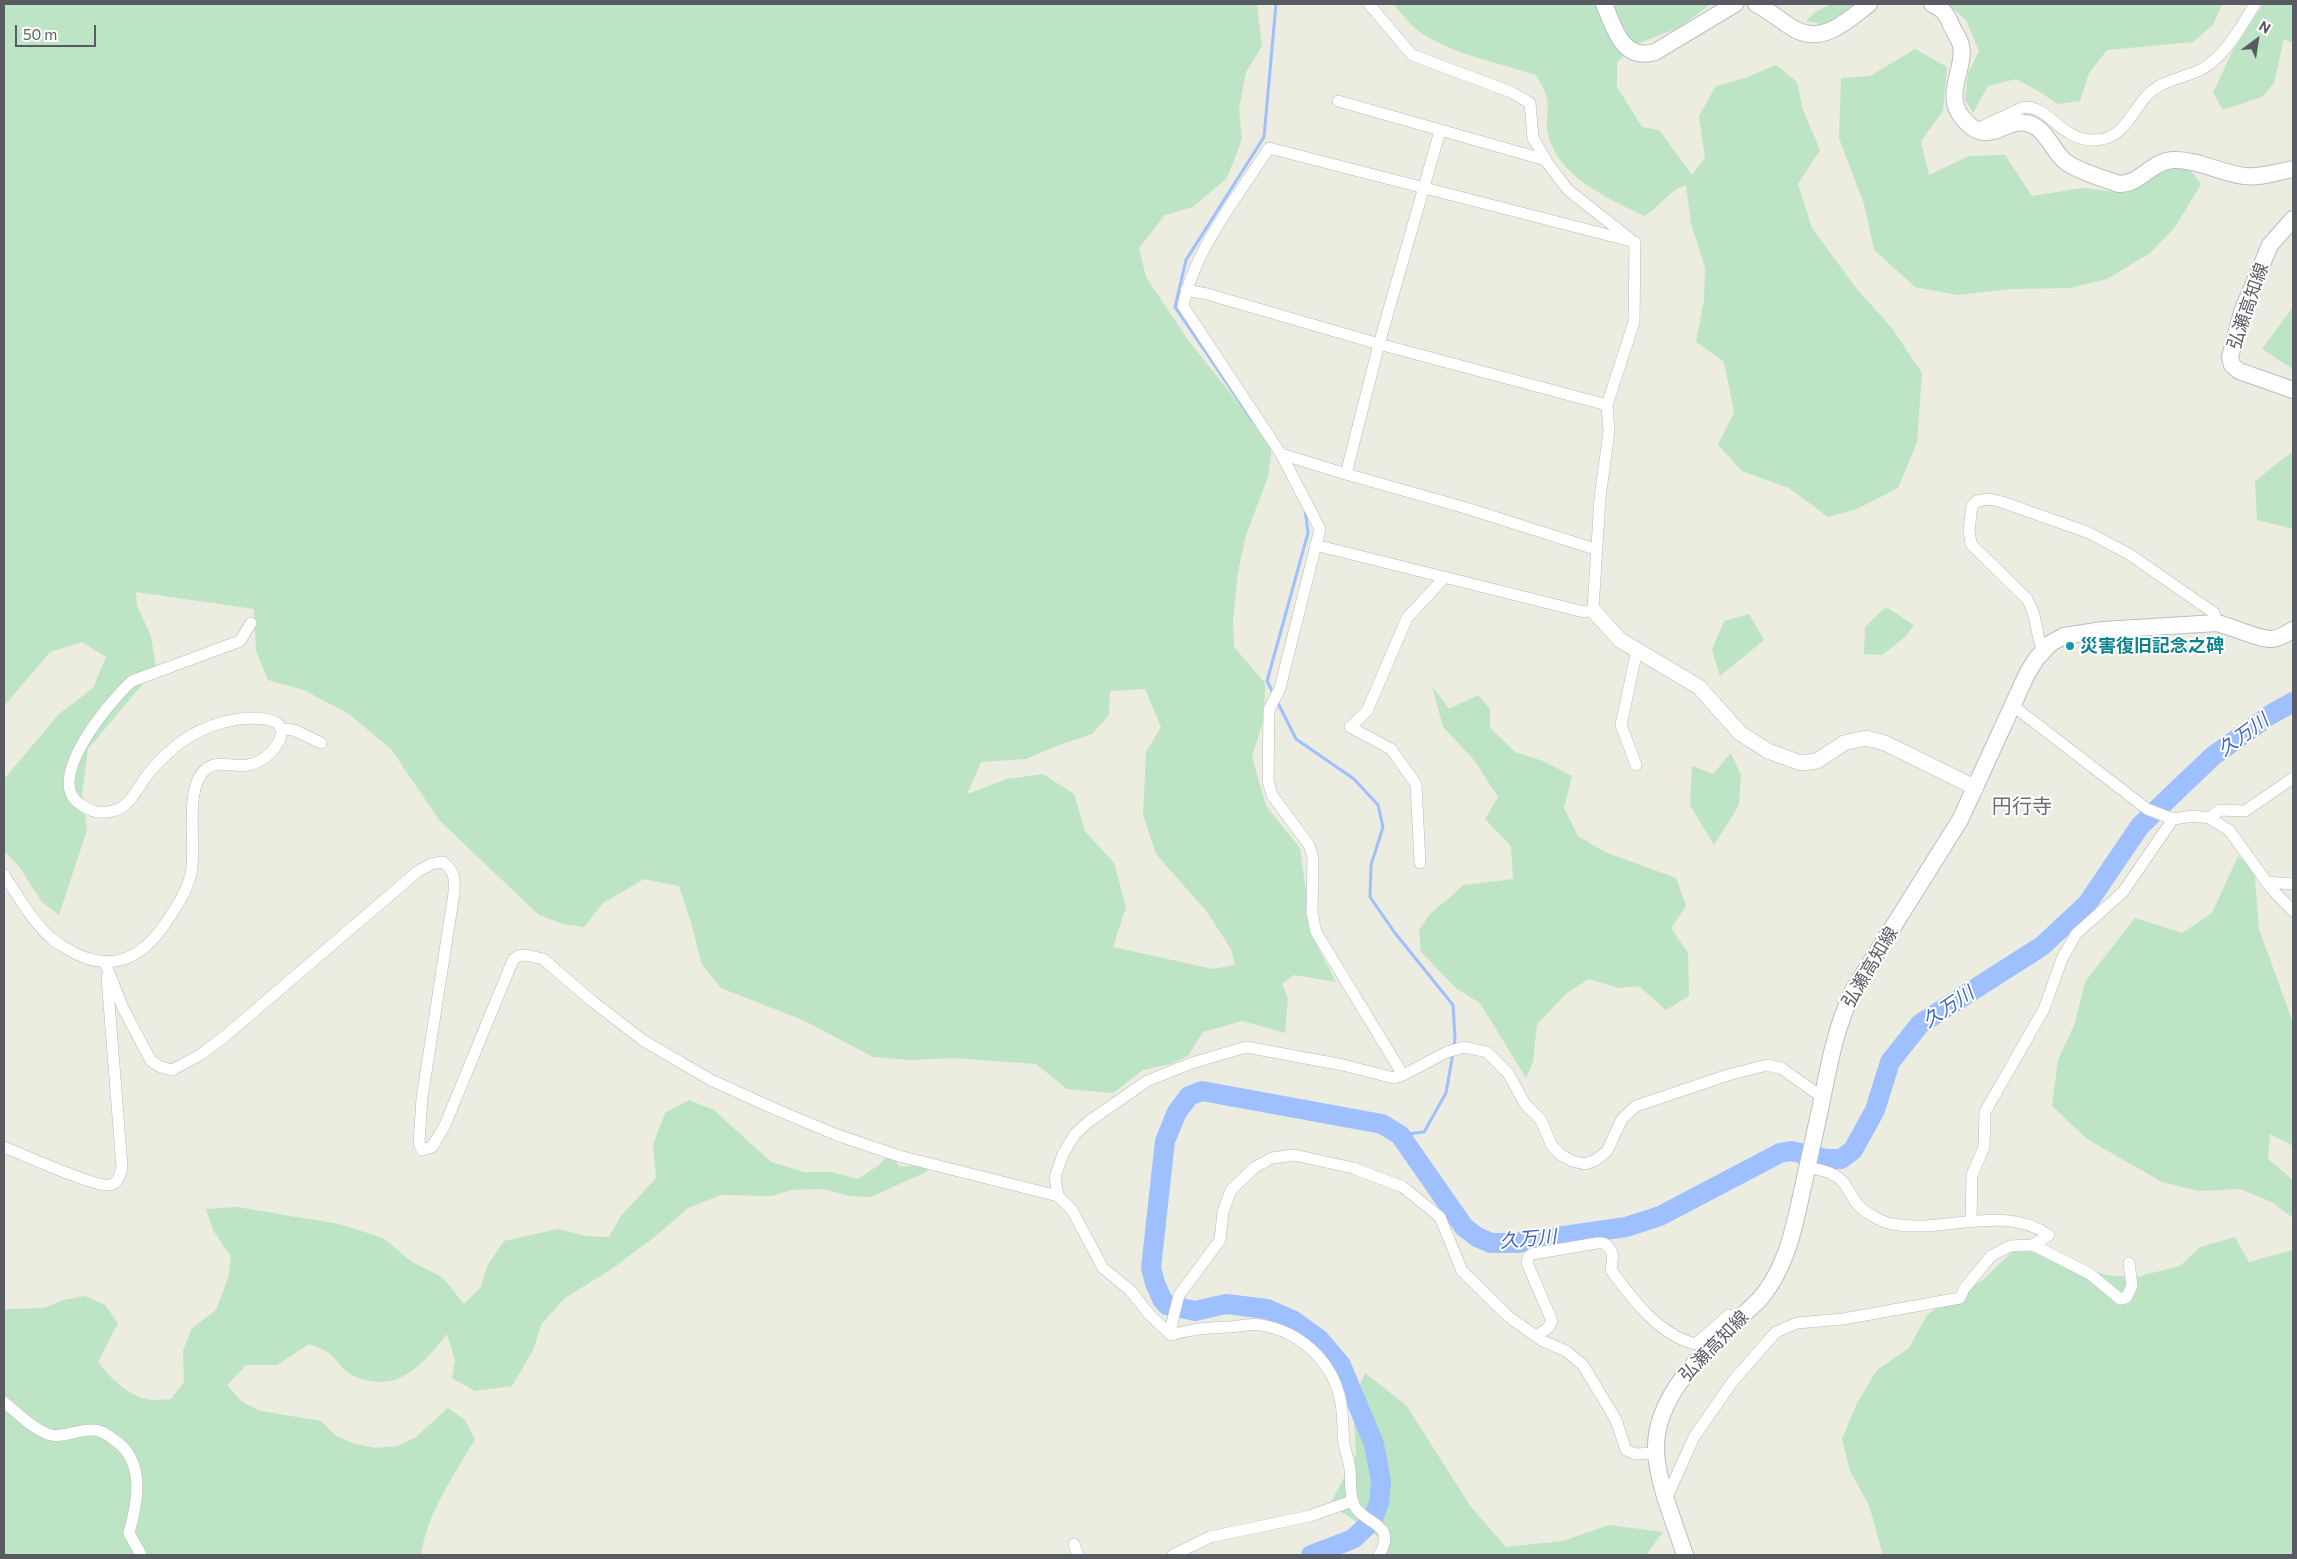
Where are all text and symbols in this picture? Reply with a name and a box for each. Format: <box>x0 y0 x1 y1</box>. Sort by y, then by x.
scale bar <box>18 15 99 47</box>
north arrow <box>2232 15 2282 65</box>
text: N <box>2256 17 2274 37</box>
text: 50 m <box>23 25 57 43</box>
street label: 弘瀬高知線 <box>2223 260 2273 352</box>
place label: 災害復旧記念之碑 <box>2080 635 2224 657</box>
marker: 災害復旧記念之碑 <box>2064 640 2076 652</box>
water label: 久万川 <box>2213 709 2273 761</box>
district label: 円行寺 <box>1992 794 2052 818</box>
street label: 弘瀬高知線 <box>1838 923 1902 1011</box>
water label: 久万川 <box>1918 982 1978 1032</box>
water label: 久万川 <box>1499 1225 1557 1253</box>
street label: 弘瀬高知線 <box>1675 1306 1753 1386</box>

